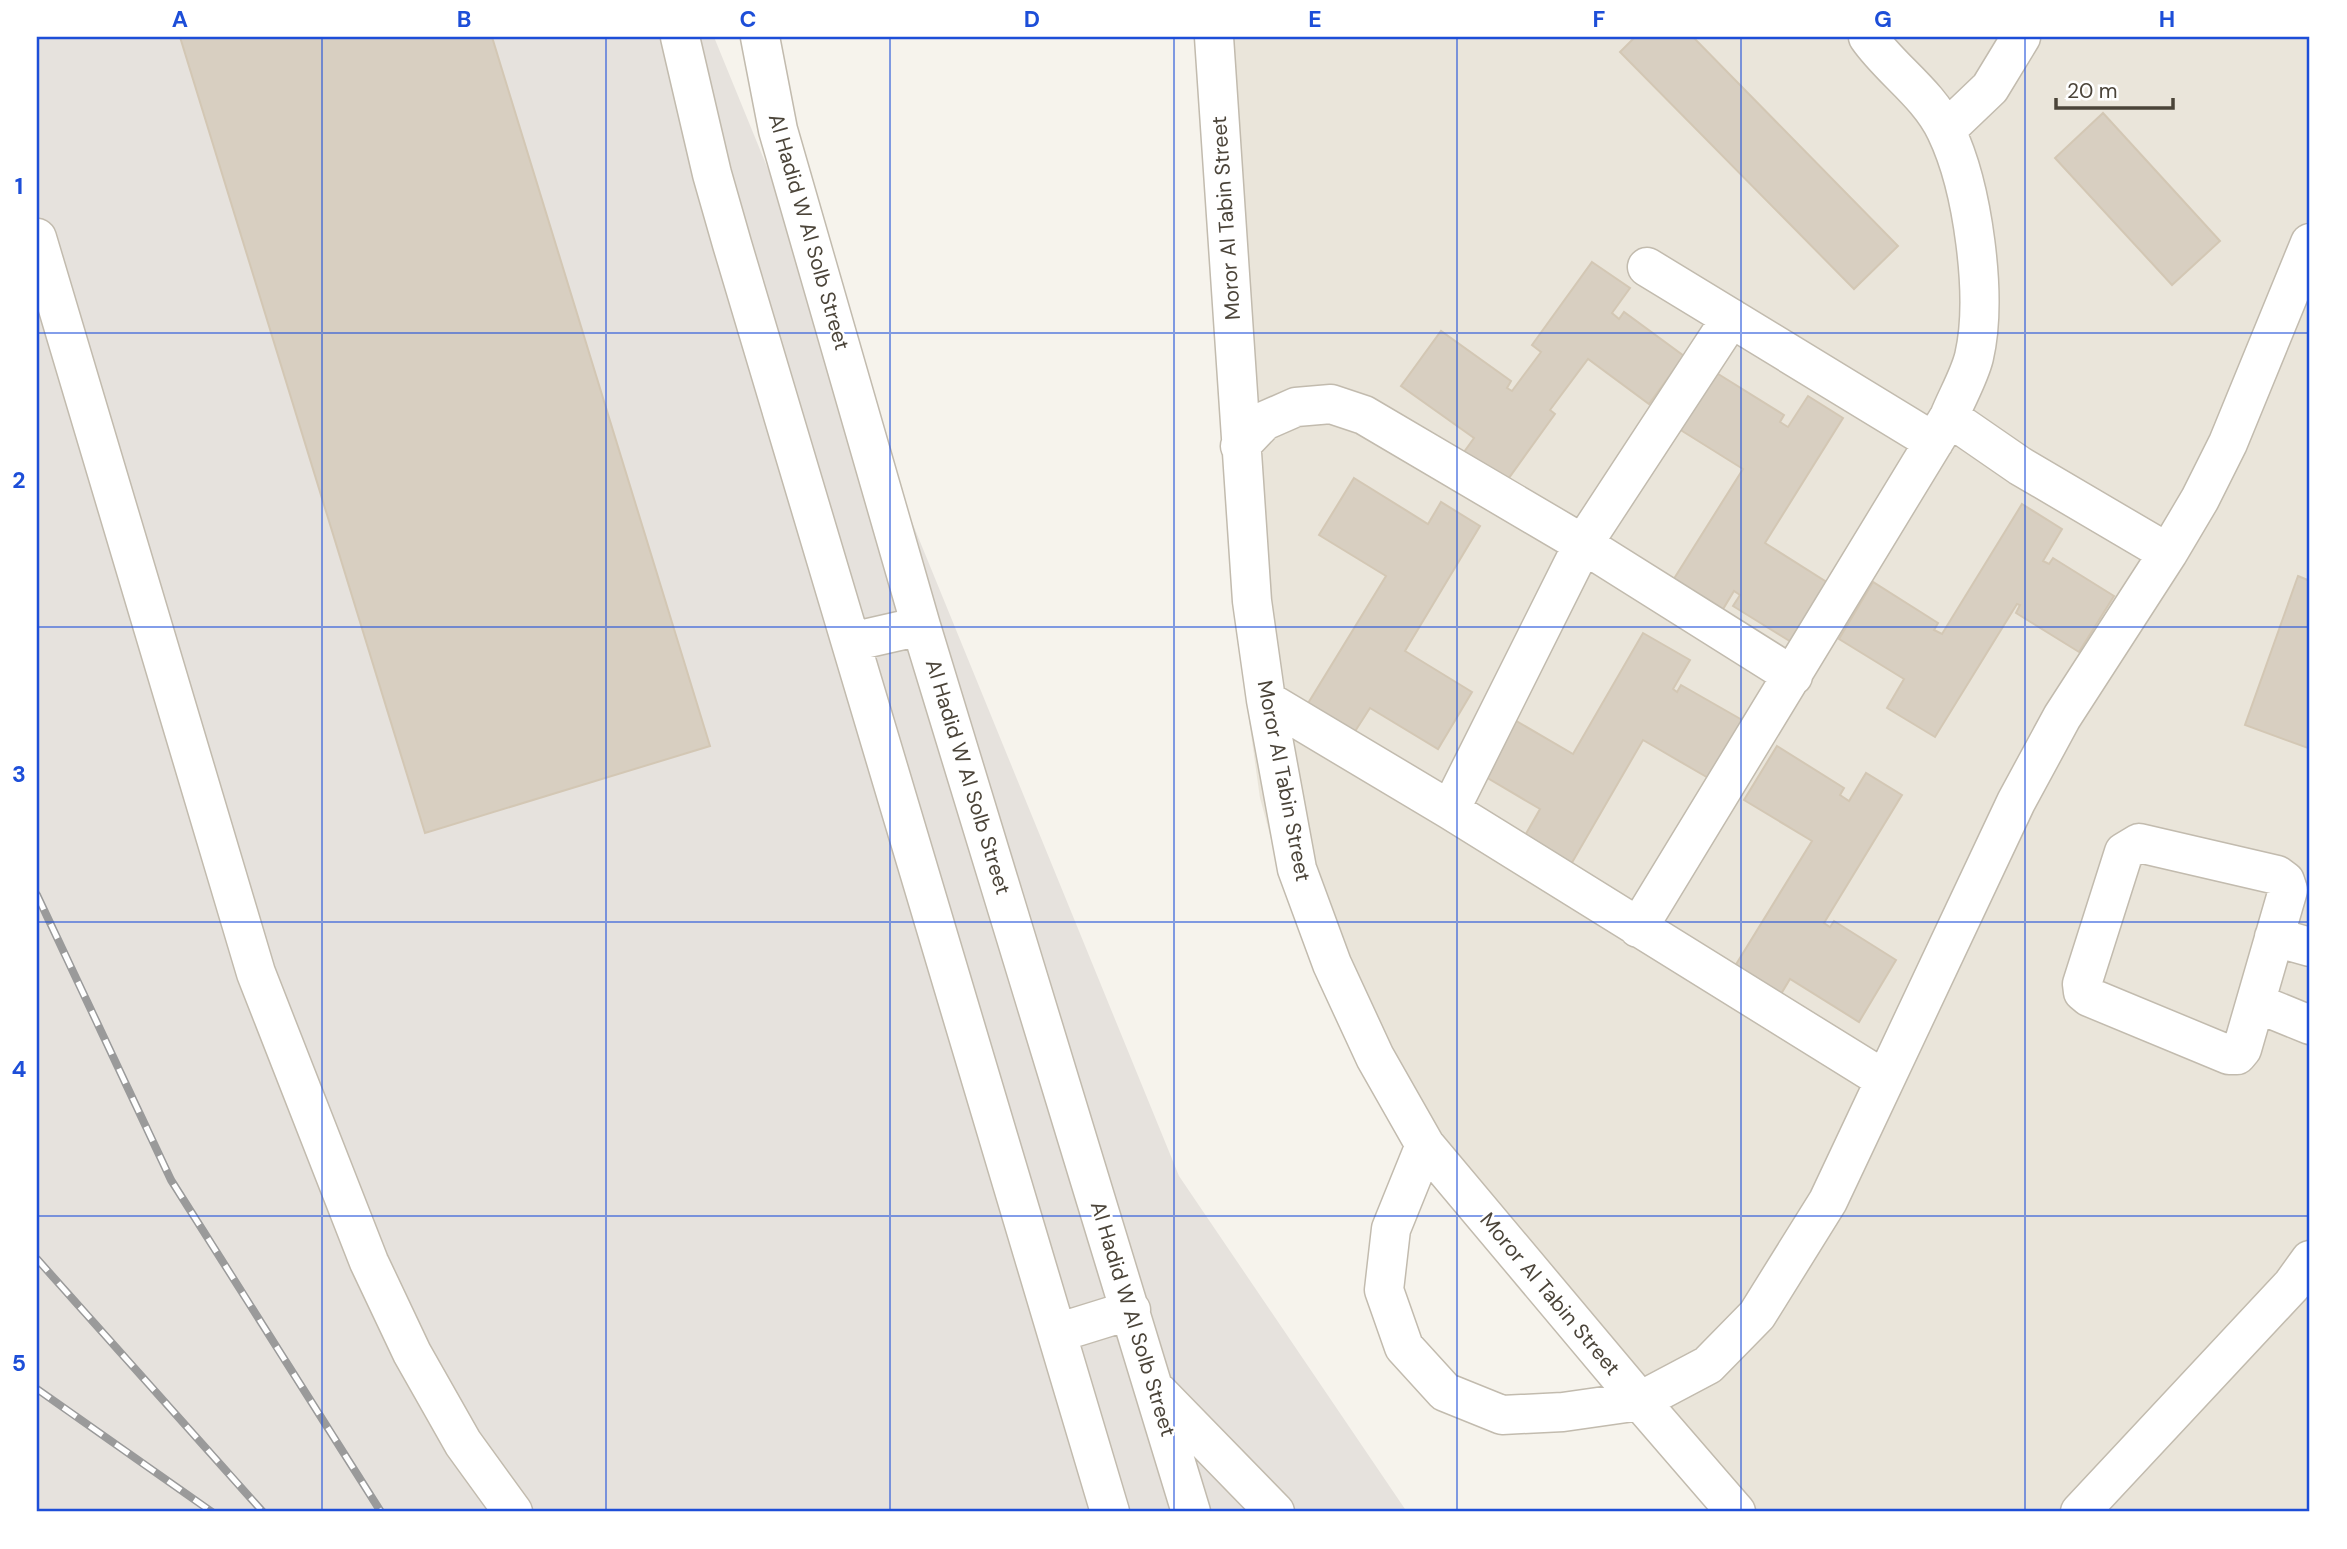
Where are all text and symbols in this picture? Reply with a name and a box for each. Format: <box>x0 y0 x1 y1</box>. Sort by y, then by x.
text: A <box>172 4 188 34</box>
text: B <box>457 4 471 34</box>
text: C <box>740 4 756 34</box>
text: D <box>1024 4 1040 34</box>
text: E <box>1308 4 1322 34</box>
text: F <box>1593 4 1606 34</box>
text: G <box>1874 4 1892 34</box>
text: H <box>2159 4 2175 34</box>
scale bar <box>2056 66 2174 110</box>
text: 20 m <box>2067 77 2118 105</box>
street label: Al Hadid W Al Solb Street <box>762 111 856 353</box>
street label: Moror Al Tabin Street <box>1205 115 1247 321</box>
text: 1 <box>15 171 23 201</box>
text: 2 <box>12 465 26 495</box>
street label: Al Hadid W Al Solb Street <box>919 656 1017 898</box>
street label: Moror Al Tabin Street <box>1251 678 1317 884</box>
text: 3 <box>12 759 26 789</box>
text: 4 <box>12 1054 27 1084</box>
street label: Al Hadid W Al Solb Street <box>1084 1198 1182 1440</box>
street label: Moror Al Tabin Street <box>1474 1207 1626 1381</box>
text: 5 <box>12 1348 26 1378</box>

